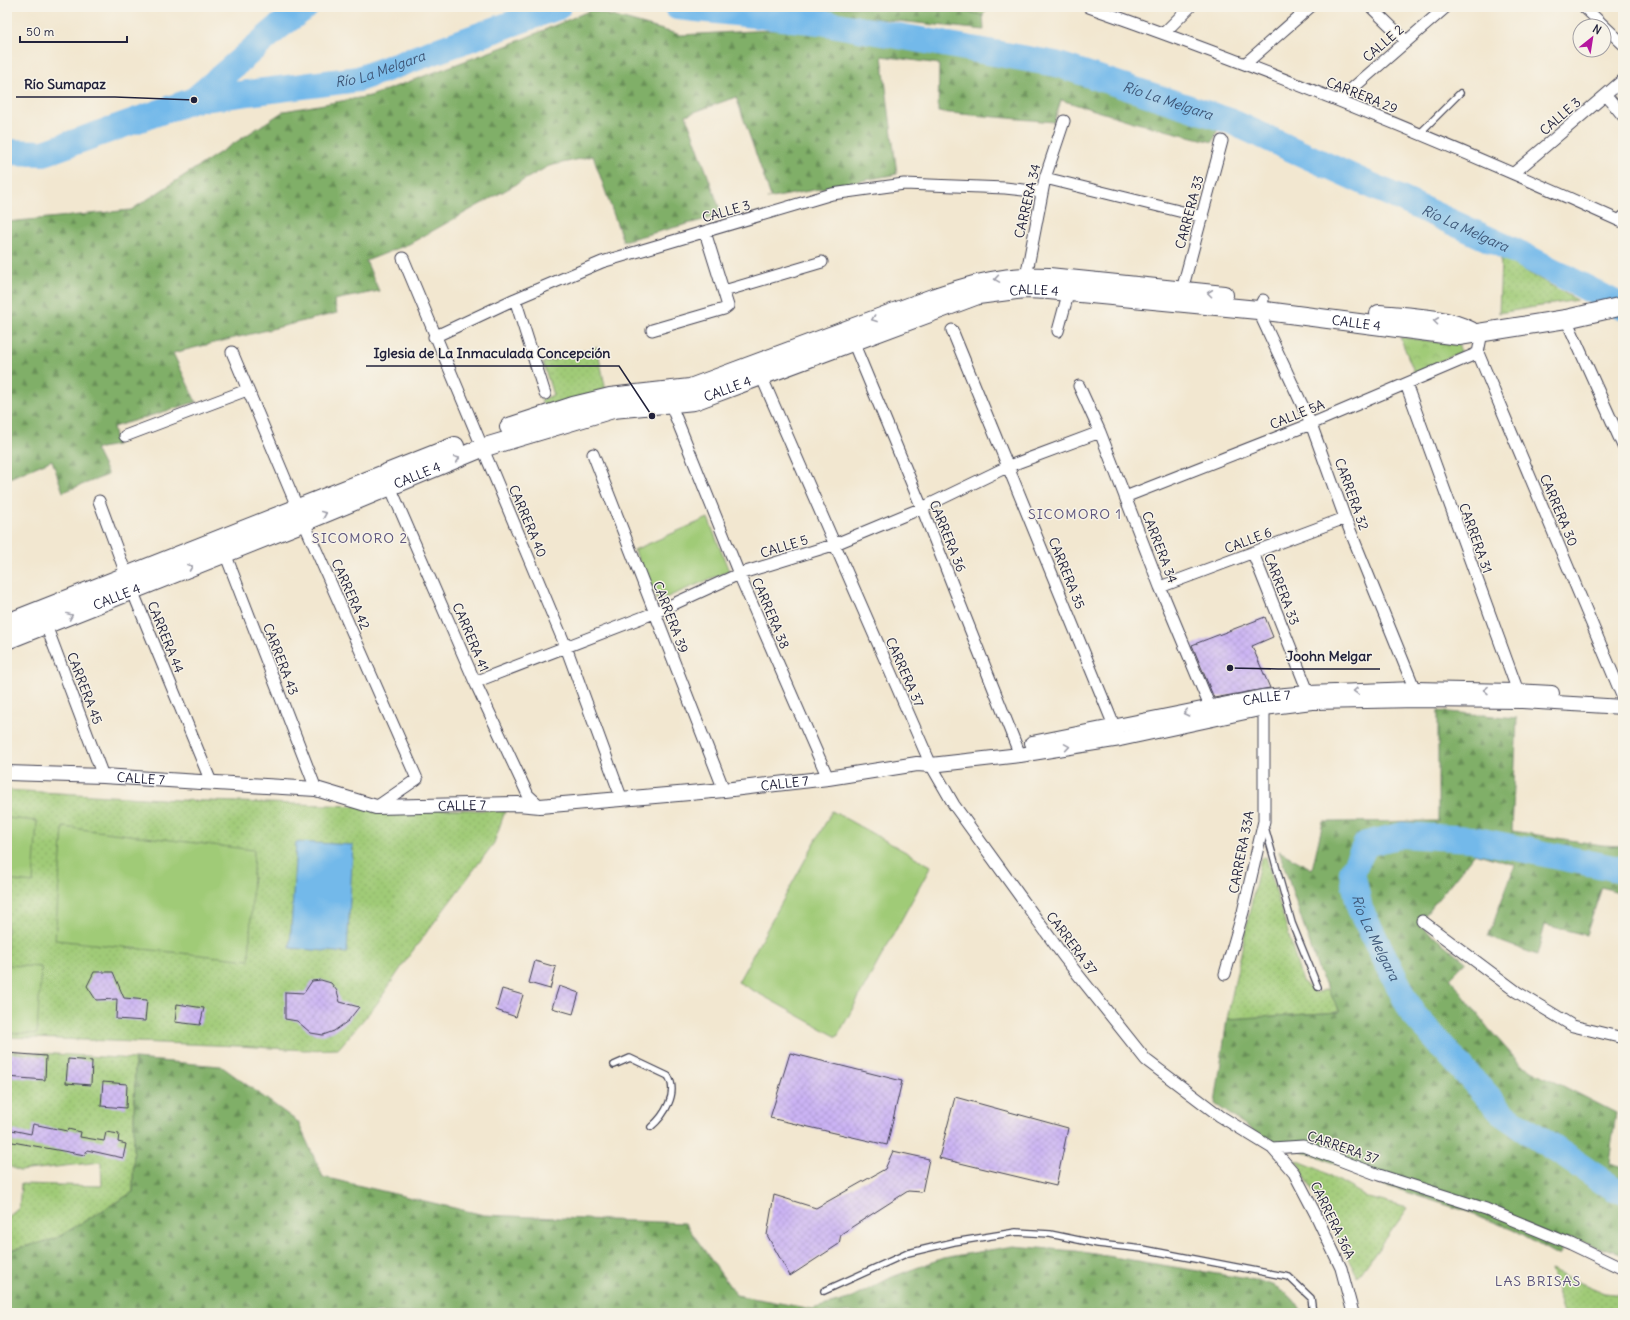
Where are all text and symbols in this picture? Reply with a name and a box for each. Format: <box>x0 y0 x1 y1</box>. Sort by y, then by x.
scale bar <box>20 18 127 44</box>
north arrow <box>1572 18 1612 58</box>
street label: CALLE 2 <box>1359 21 1407 66</box>
text: N <box>1590 21 1604 37</box>
text: 50 m <box>26 24 55 39</box>
water label: Río La Melgara <box>334 46 428 91</box>
callout: Río Sumapaz <box>16 71 115 97</box>
street label: CARRERA 29 <box>1324 73 1400 117</box>
text: Río Sumapaz <box>24 75 106 93</box>
water label: Río La Melgara <box>1120 77 1216 124</box>
street label: CALLE 3 <box>1536 94 1584 139</box>
street label: CARRERA 34 <box>1011 162 1044 240</box>
street label: CARRERA 33 <box>1171 173 1207 251</box>
street label: CALLE 3 <box>700 197 752 226</box>
water label: Río La Melgara <box>1419 201 1512 256</box>
one-way arrow <box>994 274 1000 283</box>
street label: CALLE 4 <box>1008 281 1059 300</box>
one-way arrow <box>1207 289 1213 298</box>
street label: CALLE 4 <box>1331 312 1382 335</box>
one-way arrow <box>870 315 877 323</box>
one-way arrow <box>1433 316 1439 325</box>
callout: Iglesia de La Inmaculada Concepción <box>366 340 619 366</box>
text: Iglesia de La Inmaculada Concepción <box>374 344 610 362</box>
street label: CALLE 4 <box>701 372 754 406</box>
street label: CALLE 5A <box>1267 396 1327 433</box>
one-way arrow <box>453 455 460 463</box>
street label: CARRERA 32 <box>1331 456 1372 532</box>
street label: CALLE 4 <box>391 458 443 493</box>
street label: CARRERA 30 <box>1536 472 1581 549</box>
street label: CARRERA 40 <box>505 482 550 560</box>
street label: CARRERA 36 <box>925 498 970 574</box>
street label: CARRERA 31 <box>1455 501 1496 575</box>
district label: SICOMORO 1 <box>1028 505 1122 523</box>
street label: CARRERA 34 <box>1138 509 1181 586</box>
one-way arrow <box>319 511 327 519</box>
street label: CALLE 6 <box>1222 524 1274 557</box>
district label: SICOMORO 2 <box>312 529 408 547</box>
street label: CALLE 5 <box>758 531 810 562</box>
street label: CARRERA 35 <box>1044 535 1089 611</box>
street label: CARRERA 33 <box>1260 551 1303 627</box>
street label: CARRERA 42 <box>327 556 374 632</box>
one-way arrow <box>187 563 194 571</box>
street label: CARRERA 38 <box>748 575 793 651</box>
street label: CARRERA 39 <box>649 579 692 656</box>
street label: CALLE 4 <box>91 580 143 614</box>
street label: CARRERA 44 <box>143 599 188 676</box>
street label: CARRERA 41 <box>448 600 493 674</box>
one-way arrow <box>66 612 73 620</box>
street label: CARRERA 43 <box>259 621 302 698</box>
street label: CARRERA 37 <box>882 635 928 710</box>
callout: Joohn Melgar <box>1278 643 1380 669</box>
text: Joohn Melgar <box>1286 647 1372 665</box>
street label: CARRERA 45 <box>63 650 106 727</box>
one-way arrow <box>1483 686 1489 694</box>
street label: CALLE 7 <box>1241 687 1292 710</box>
one-way arrow <box>1353 687 1359 695</box>
one-way arrow <box>1183 709 1189 717</box>
one-way arrow <box>1064 743 1070 752</box>
street label: CALLE 7 <box>116 769 166 789</box>
street label: CALLE 7 <box>760 772 810 795</box>
street label: CALLE 7 <box>438 797 487 815</box>
street label: CARRERA 33A <box>1225 809 1258 895</box>
water label: Río La Melgara <box>1348 893 1404 985</box>
street label: CARRERA 37 <box>1042 908 1101 979</box>
street label: CARRERA 37 <box>1305 1127 1381 1168</box>
street label: CARRERA 36A <box>1306 1179 1359 1262</box>
district label: LAS BRISAS <box>1495 1272 1581 1290</box>

